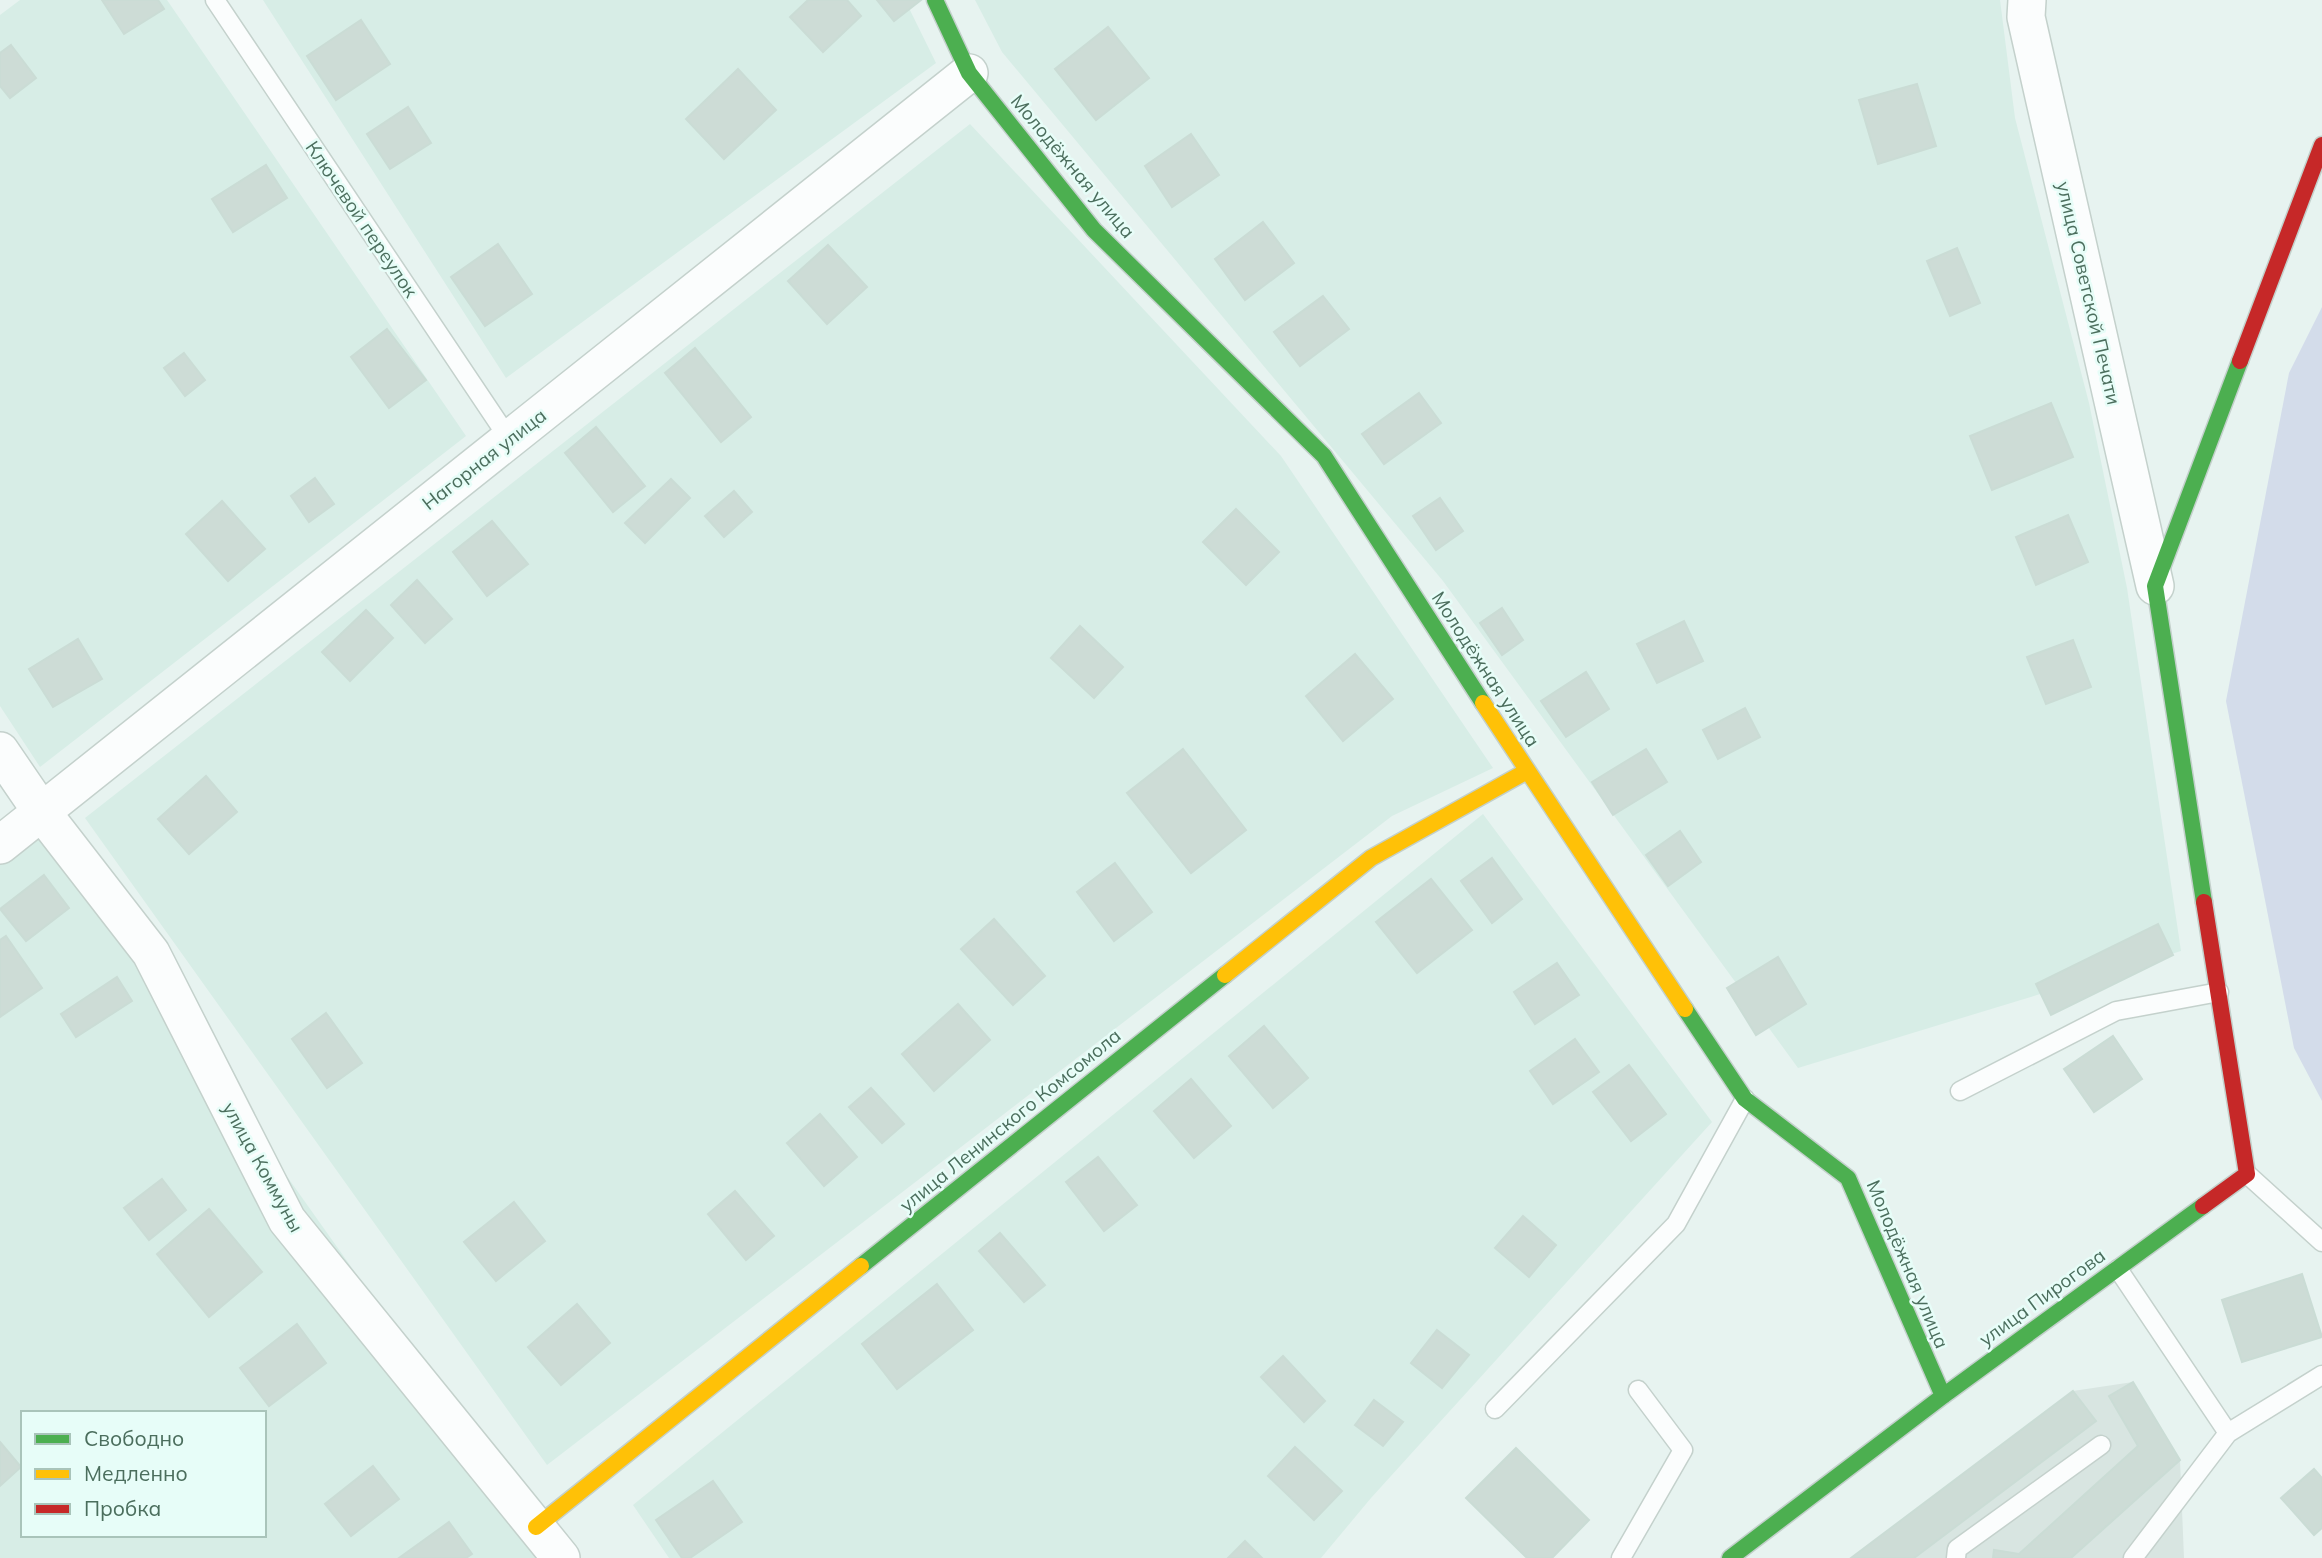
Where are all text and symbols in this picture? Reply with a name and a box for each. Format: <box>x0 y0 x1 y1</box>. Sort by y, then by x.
street label: Молодёжная улица <box>1006 89 1140 243</box>
street label: Ключевой переулок <box>301 136 424 302</box>
street label: улица Советской Печати <box>2052 179 2126 407</box>
street label: Нагорная улица <box>417 403 551 515</box>
street label: Молодёжная улица <box>1427 587 1545 751</box>
street label: улица Ленинского Комсомола <box>894 1023 1126 1217</box>
street label: улица Коммуны <box>217 1098 309 1236</box>
street label: Молодёжная улица <box>1862 1176 1954 1352</box>
street label: улица Пирогова <box>1974 1243 2110 1351</box>
legend <box>21 1411 266 1537</box>
text: Свободно <box>84 1425 184 1451</box>
text: Медленно <box>84 1460 188 1486</box>
text: Пробка <box>84 1495 161 1521</box>

